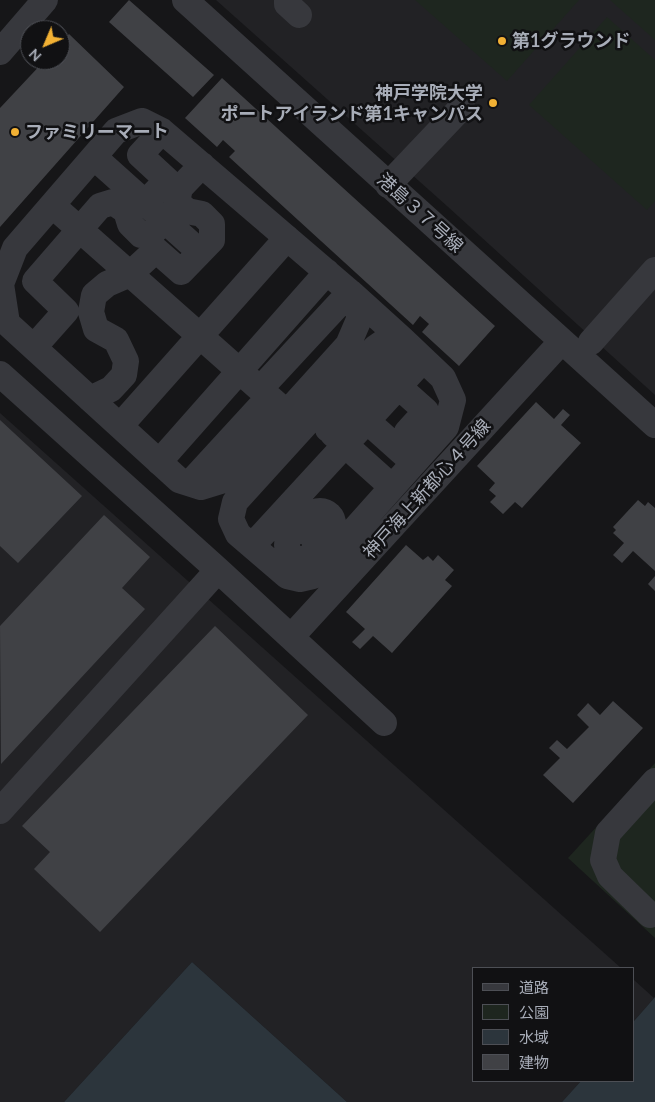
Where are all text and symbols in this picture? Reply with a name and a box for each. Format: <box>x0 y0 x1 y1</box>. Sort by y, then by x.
north arrow <box>20 20 70 70</box>
place label: 第1グラウンド <box>512 30 630 52</box>
marker: 第1グラウンド <box>496 35 508 47</box>
text: N <box>25 45 45 65</box>
place label: 神戸学院大学 ポートアイランド第1キャンパス <box>221 82 483 125</box>
marker: 神戸学院大学 ポートアイランド第1キャンパス <box>487 97 499 109</box>
place label: ファミリーマート <box>25 121 169 143</box>
marker: ファミリーマート <box>9 126 21 138</box>
street label: 港島３７号線 <box>373 169 467 257</box>
street label: 神戸海上新都心４号線 <box>359 415 495 563</box>
legend <box>472 967 635 1082</box>
text: 道路 <box>519 978 549 996</box>
text: 公園 <box>519 1003 549 1021</box>
text: 水域 <box>519 1028 549 1046</box>
text: 建物 <box>519 1053 549 1071</box>

